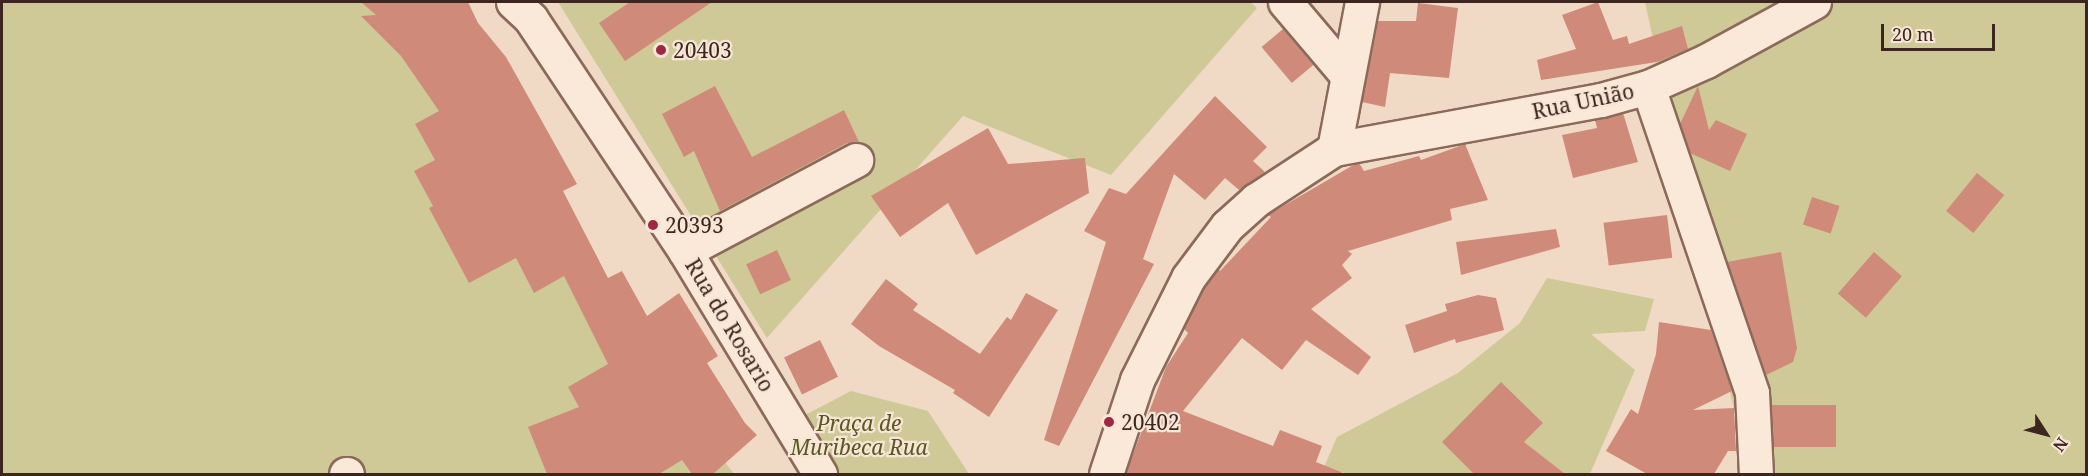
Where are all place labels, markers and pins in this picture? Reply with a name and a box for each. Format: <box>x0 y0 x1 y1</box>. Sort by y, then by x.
place label: 20403 <box>673 37 732 63</box>
marker: 20403 <box>654 43 668 57</box>
place label: 20393 <box>665 212 724 238</box>
marker: 20393 <box>646 218 660 232</box>
place label: 20402 <box>1121 409 1180 435</box>
marker: 20402 <box>1102 415 1116 429</box>

